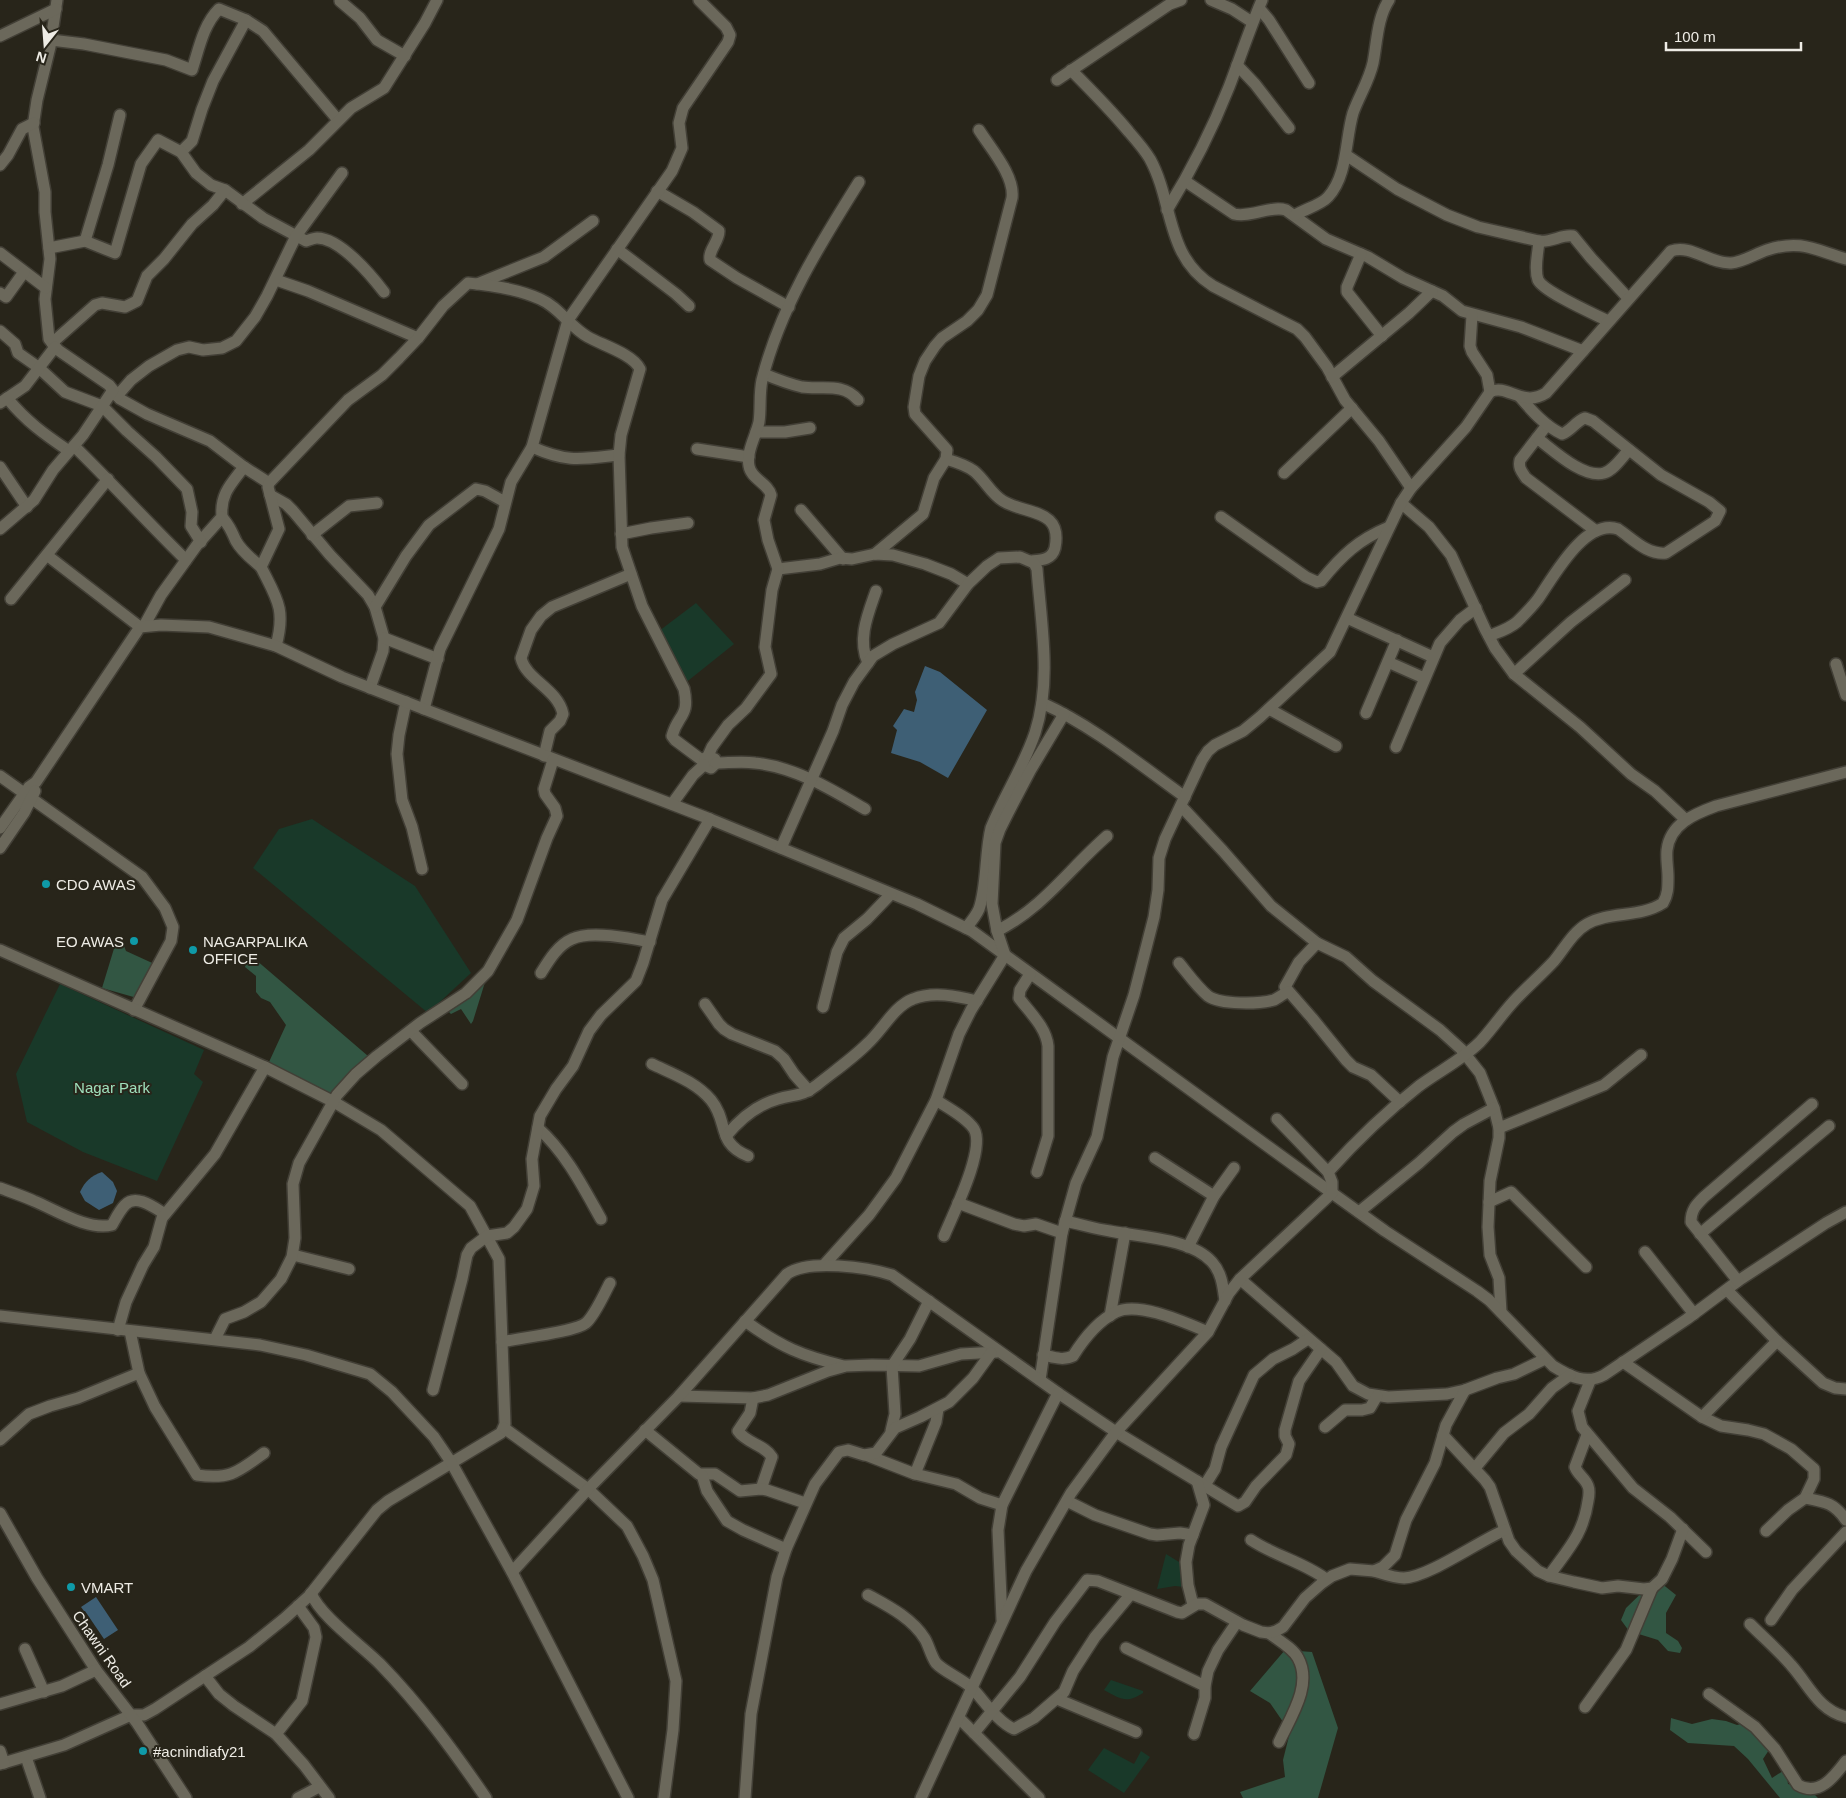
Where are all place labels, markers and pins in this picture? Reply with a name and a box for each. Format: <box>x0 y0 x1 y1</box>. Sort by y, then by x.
place label: CDO AWAS <box>56 876 136 893</box>
marker: CDO AWAS <box>40 878 52 890</box>
place label: EO AWAS <box>56 933 124 950</box>
place label: NAGARPALIKA OFFICE <box>203 933 308 967</box>
marker: EO AWAS <box>128 935 140 947</box>
marker: NAGARPALIKA OFFICE <box>187 944 199 956</box>
place label: VMART <box>81 1579 133 1596</box>
marker: VMART <box>65 1581 77 1593</box>
place label: #acnindiafy21 <box>153 1743 246 1760</box>
marker: #acnindiafy21 <box>137 1745 149 1757</box>

